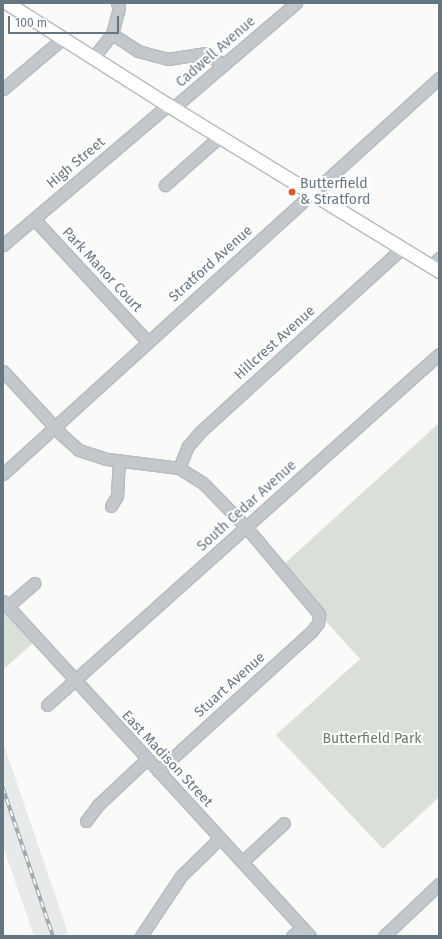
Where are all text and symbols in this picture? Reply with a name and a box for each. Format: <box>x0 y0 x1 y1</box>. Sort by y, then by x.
scale bar <box>10 8 121 34</box>
street label: Cadwell Avenue <box>173 13 259 91</box>
text: 100 m <box>15 16 47 30</box>
street label: High Street <box>44 134 108 192</box>
place label: Butterfield & Stratford <box>300 176 370 208</box>
marker: Butterfield & Stratford <box>287 187 297 197</box>
street label: Stratford Avenue <box>166 222 256 306</box>
street label: Park Manor Court <box>58 224 146 316</box>
street label: Hillcrest Avenue <box>231 302 319 384</box>
street label: South Cedar Avenue <box>194 457 300 555</box>
street label: Stuart Avenue <box>191 649 269 721</box>
street label: East Madison Street <box>118 707 216 811</box>
park label: Butterfield Park <box>323 731 421 747</box>

